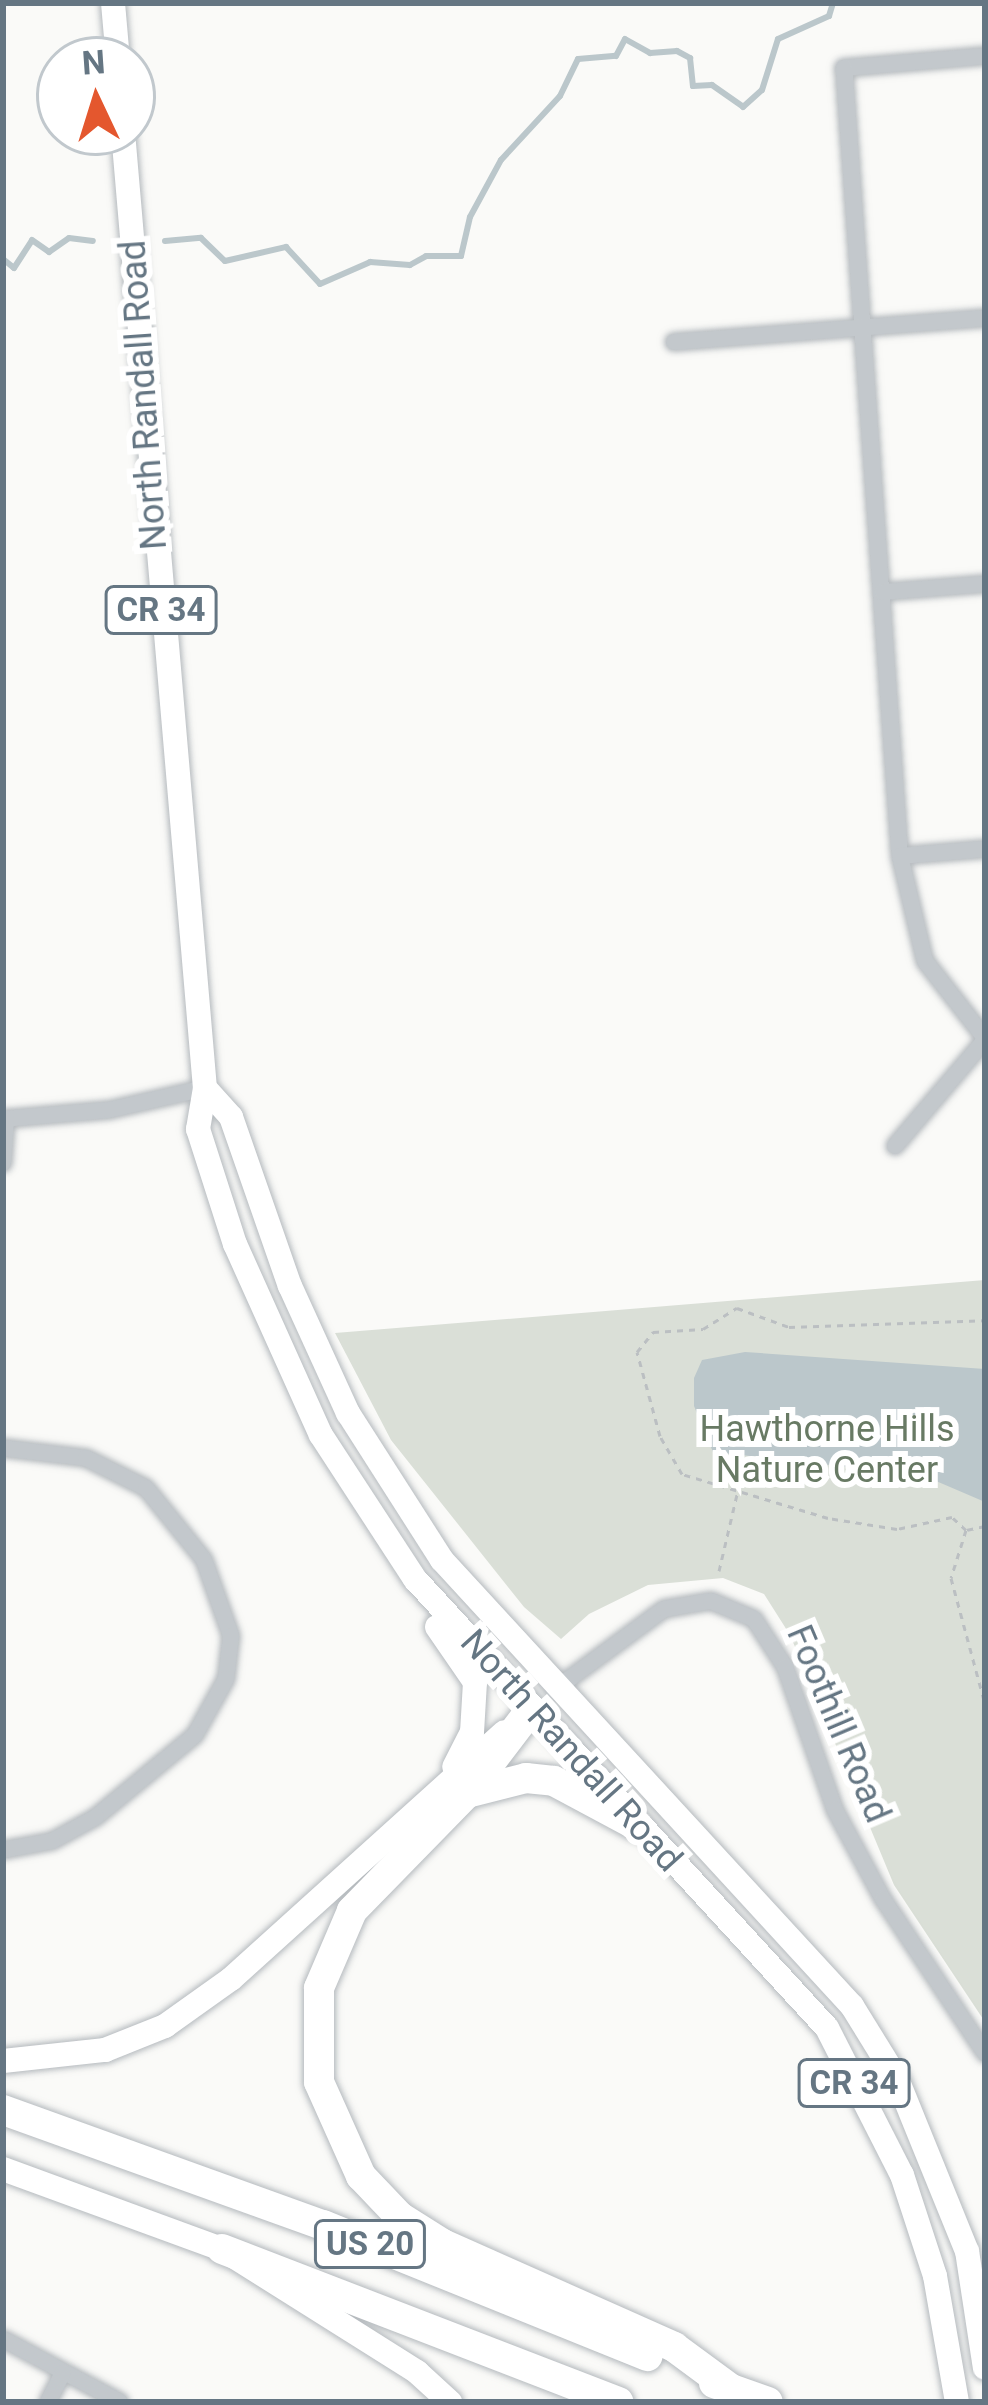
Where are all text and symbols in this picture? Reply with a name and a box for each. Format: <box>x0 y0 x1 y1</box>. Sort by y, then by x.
north arrow <box>36 36 156 156</box>
text: N <box>81 42 107 83</box>
street label: North Randall Road <box>112 239 176 551</box>
road number: CR 34 <box>104 583 218 637</box>
park label: Hawthorne Hills Nature Center <box>699 1407 955 1492</box>
street label: Foothill Road <box>777 1619 899 1829</box>
street label: North Randall Road <box>451 1621 691 1881</box>
road number: CR 34 <box>797 2056 911 2110</box>
road number: US 20 <box>313 2217 427 2271</box>

